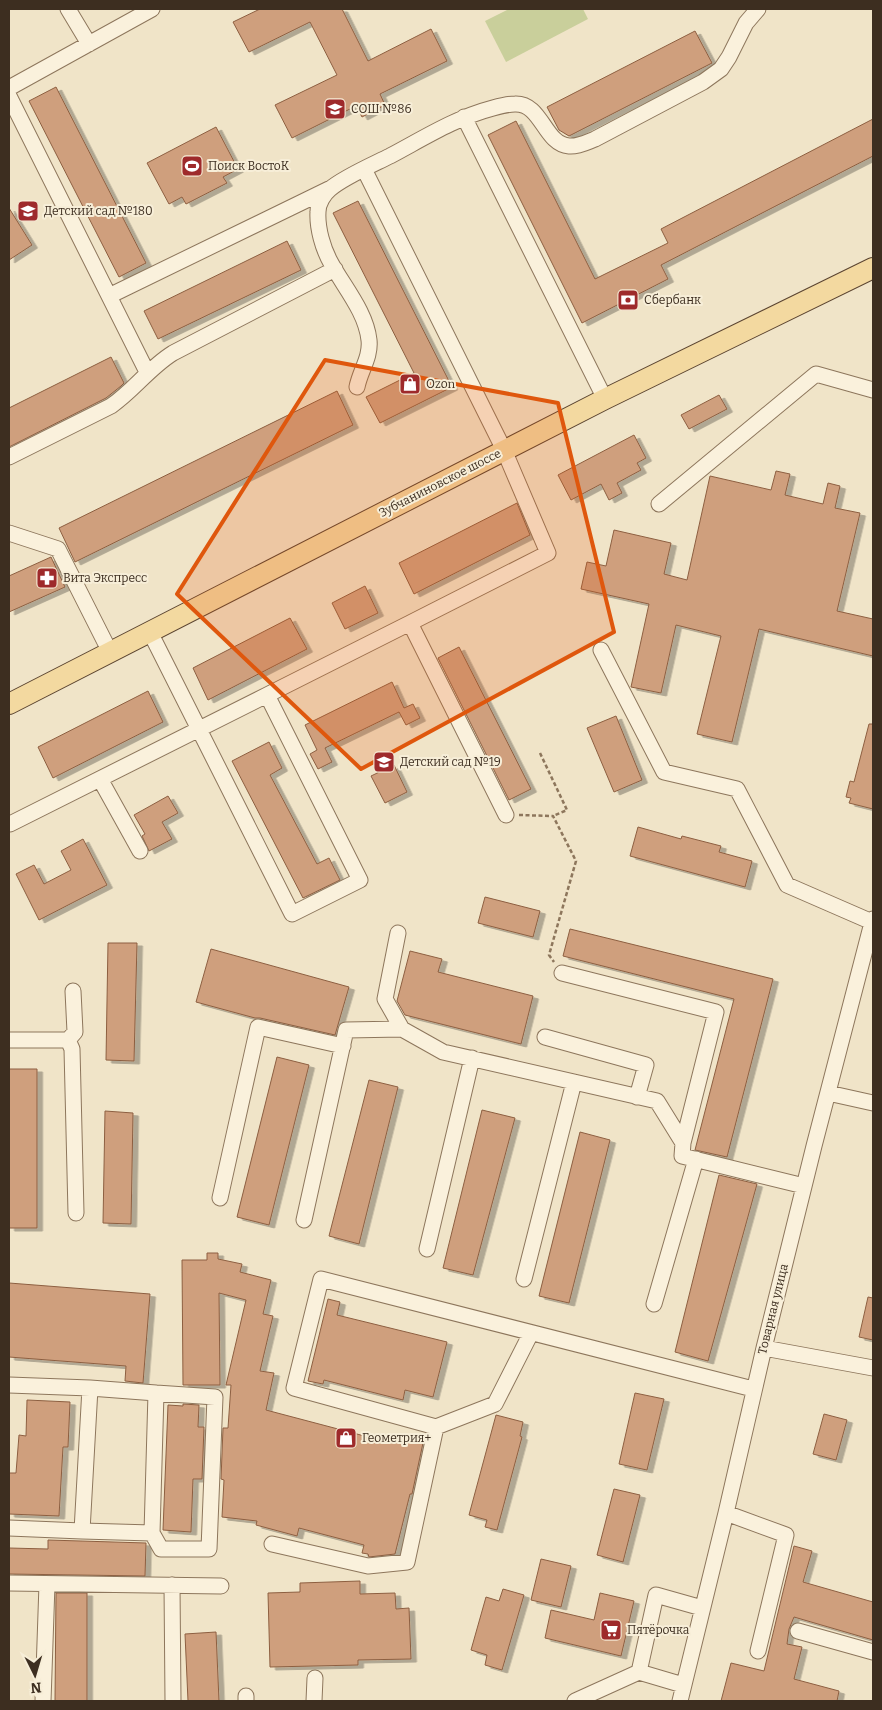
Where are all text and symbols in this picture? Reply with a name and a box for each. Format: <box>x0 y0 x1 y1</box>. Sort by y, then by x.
school or university icon: СОШ №86 <box>323 97 347 121</box>
place label: СОШ №86 <box>351 102 411 116</box>
sports icon: Поиск ВостоК <box>180 154 204 178</box>
place label: Поиск ВостоК <box>208 159 290 173</box>
school or university icon: Детский сад №180 <box>16 199 40 223</box>
place label: Детский сад №180 <box>44 204 153 218</box>
bank icon: Сбербанк <box>616 288 640 312</box>
place label: Сбербанк <box>644 293 701 307</box>
shop icon: Ozon <box>398 372 422 396</box>
place label: Ozon <box>426 377 456 391</box>
street label: Зубчаниновское шоссе <box>377 446 503 520</box>
pharmacy icon: Вита Экспресс <box>35 566 59 590</box>
place label: Вита Экспресс <box>63 571 147 585</box>
school or university icon: Детский сад №19 <box>372 750 396 774</box>
place label: Детский сад №19 <box>400 755 501 769</box>
street label: Товарная улица <box>755 1262 791 1356</box>
shop icon: Геометрия+ <box>334 1426 358 1450</box>
place label: Геометрия+ <box>362 1431 431 1445</box>
supermarket icon: Пятёрочка <box>599 1618 623 1642</box>
place label: Пятёрочка <box>627 1623 690 1637</box>
north arrow <box>10 1650 60 1700</box>
text: N <box>30 1679 42 1696</box>

